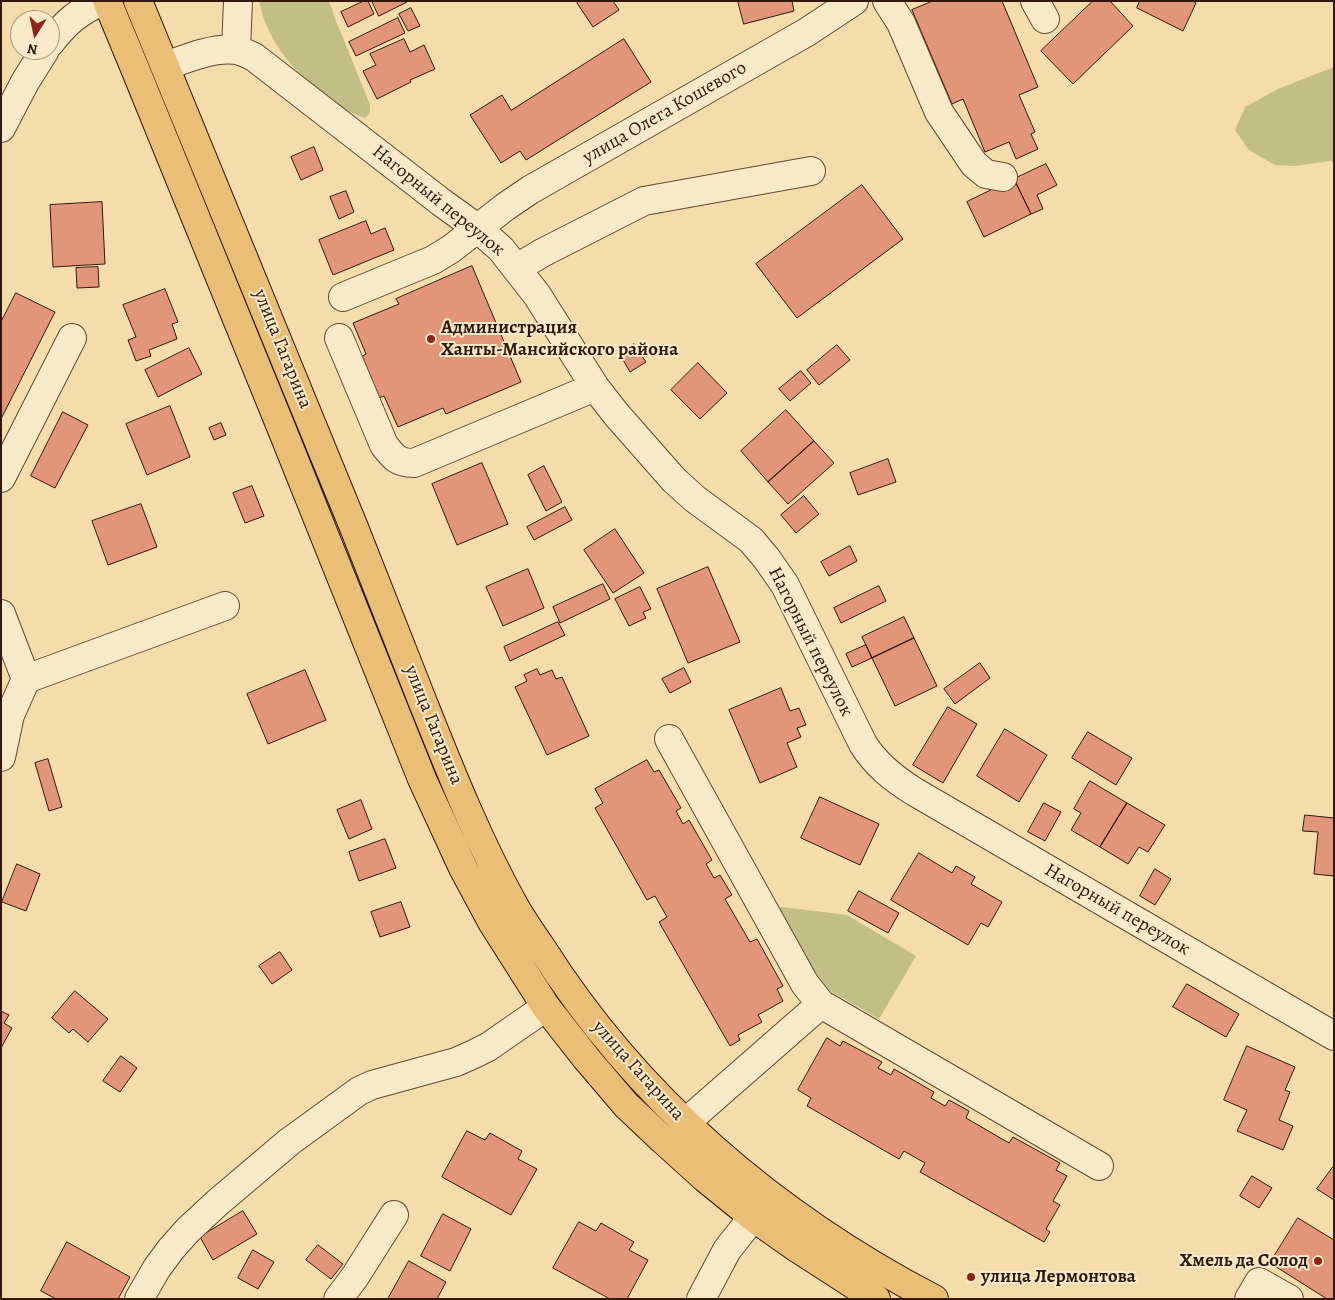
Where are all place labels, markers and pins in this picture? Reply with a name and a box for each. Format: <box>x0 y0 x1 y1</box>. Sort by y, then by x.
place label: Администрация Ханты-Мансийского района <box>441 317 678 361</box>
marker: Администрация Ханты-Мансийского района <box>425 333 437 345</box>
place label: Хмель да Солод <box>1180 1250 1308 1272</box>
marker: Хмель да Солод <box>1312 1255 1324 1267</box>
place label: улица Лермонтова <box>981 1266 1136 1288</box>
marker: улица Лермонтова <box>965 1271 977 1283</box>

